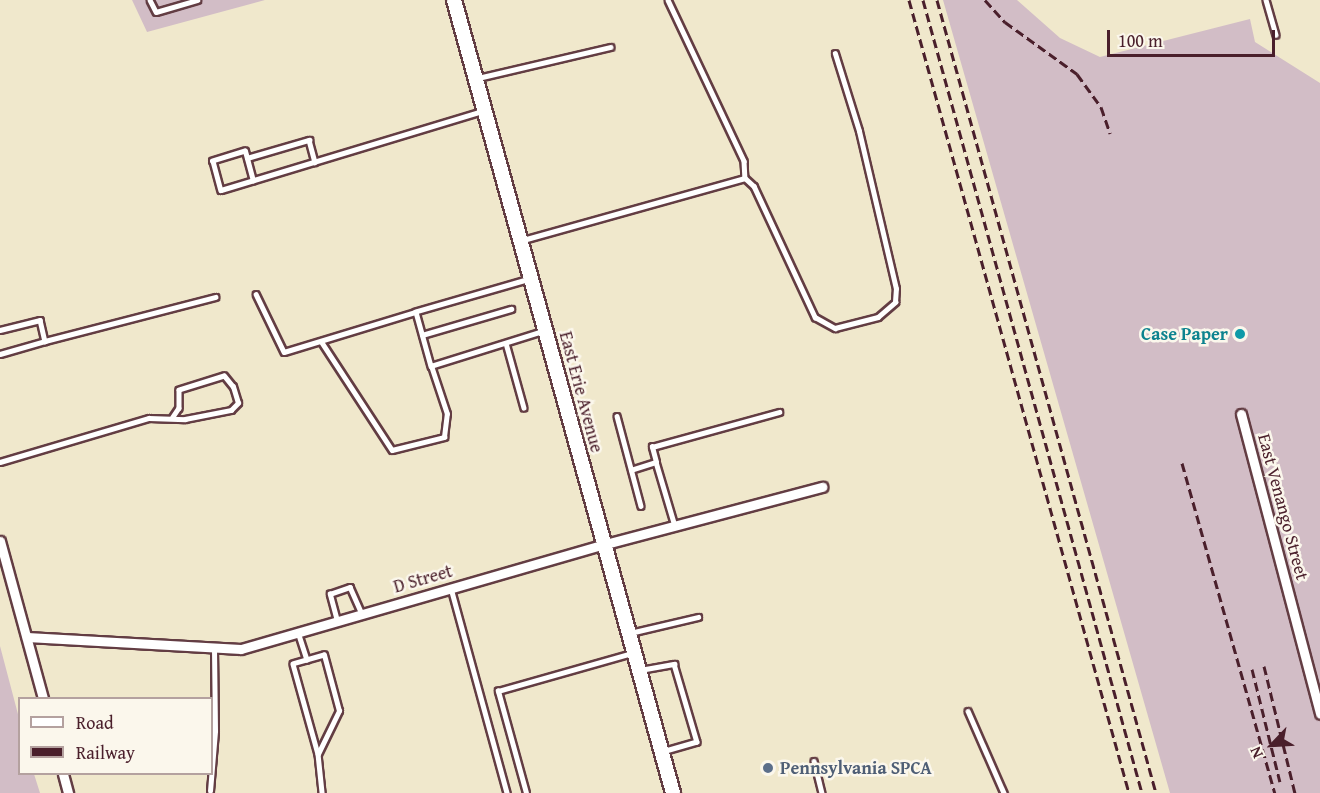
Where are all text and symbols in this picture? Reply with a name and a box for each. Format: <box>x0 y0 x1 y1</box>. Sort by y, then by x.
scale bar <box>1110 18 1278 56</box>
text: 100 m <box>1118 27 1163 54</box>
place label: Case Paper <box>1141 323 1228 345</box>
marker: Case Paper <box>1233 327 1247 341</box>
street label: East Erie Avenue <box>554 329 608 455</box>
street label: East Venango Street <box>1253 431 1313 583</box>
street label: D Street <box>391 560 455 598</box>
legend <box>18 697 213 775</box>
text: Road <box>76 709 114 736</box>
north arrow <box>1242 715 1302 775</box>
text: Railway <box>76 739 135 766</box>
text: N <box>1243 743 1269 763</box>
place label: Pennsylvania SPCA <box>780 757 932 779</box>
marker: Pennsylvania SPCA <box>761 761 775 775</box>

